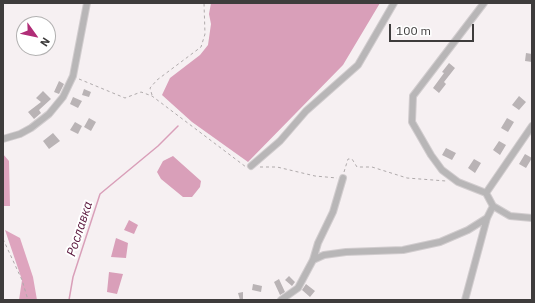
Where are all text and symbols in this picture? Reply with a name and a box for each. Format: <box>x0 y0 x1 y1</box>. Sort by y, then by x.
north arrow <box>16 16 56 56</box>
scale bar <box>391 16 476 42</box>
text: 100 m <box>396 23 431 38</box>
text: N <box>37 35 53 49</box>
water label: Рославка <box>64 200 96 258</box>

